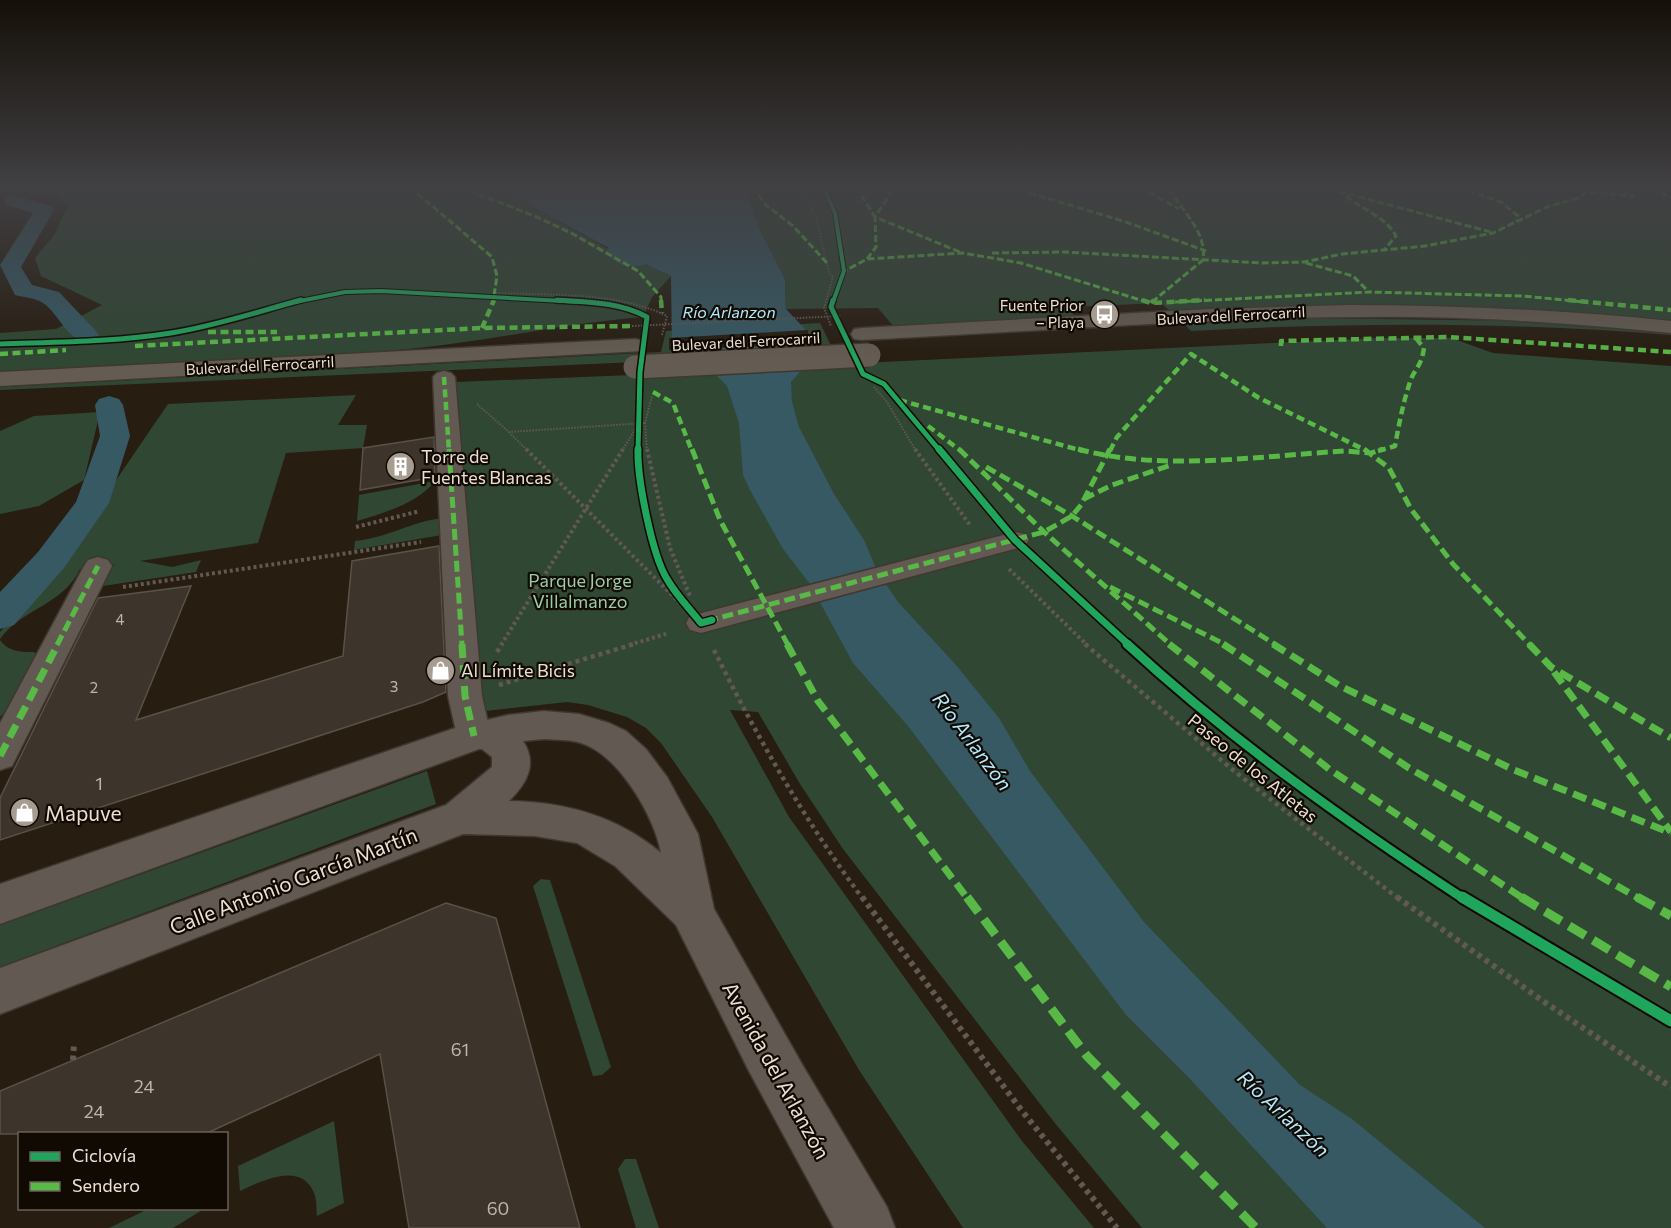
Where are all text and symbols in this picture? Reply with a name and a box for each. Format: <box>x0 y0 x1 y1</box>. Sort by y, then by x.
place label: Fuente Prior – Playa <box>1000 296 1084 331</box>
bus stop icon: Fuente Prior – Playa <box>1089 298 1121 330</box>
water label: Río Arlanzon <box>682 302 776 321</box>
street label: Bulevar del Ferrocarril <box>1156 302 1306 328</box>
street label: Bulevar del Ferrocarril <box>671 328 821 354</box>
street label: Bulevar del Ferrocarril <box>185 352 335 378</box>
place label: Torre de Fuentes Blancas <box>421 445 552 488</box>
building icon: Torre de Fuentes Blancas <box>384 450 416 482</box>
park label: Parque Jorge Villalmanzo <box>528 569 632 612</box>
house number: 4 <box>116 610 125 628</box>
shop icon: Al Límite Bicis <box>424 654 456 686</box>
place label: Al Límite Bicis <box>461 659 575 681</box>
house number: 3 <box>390 677 398 695</box>
house number: 2 <box>90 678 98 696</box>
water label: Río Arlanzón <box>928 687 1018 795</box>
street label: Paseo de los Atletas <box>1184 709 1322 827</box>
house number: 1 <box>95 772 103 794</box>
shop icon: Mapuve <box>8 796 40 828</box>
place label: Mapuve <box>45 800 122 825</box>
street label: Calle Antonio García Martín <box>166 821 420 939</box>
street label: Avenida del Arlanzón <box>718 977 836 1163</box>
house number: 61 <box>451 1038 469 1060</box>
water label: Río Arlanzón <box>1233 1065 1335 1161</box>
house number: 24 <box>134 1075 154 1097</box>
house number: 24 <box>84 1100 104 1122</box>
legend <box>18 1132 228 1210</box>
text: Ciclovía <box>72 1144 136 1166</box>
text: Sendero <box>72 1174 140 1196</box>
house number: 60 <box>487 1197 509 1219</box>

